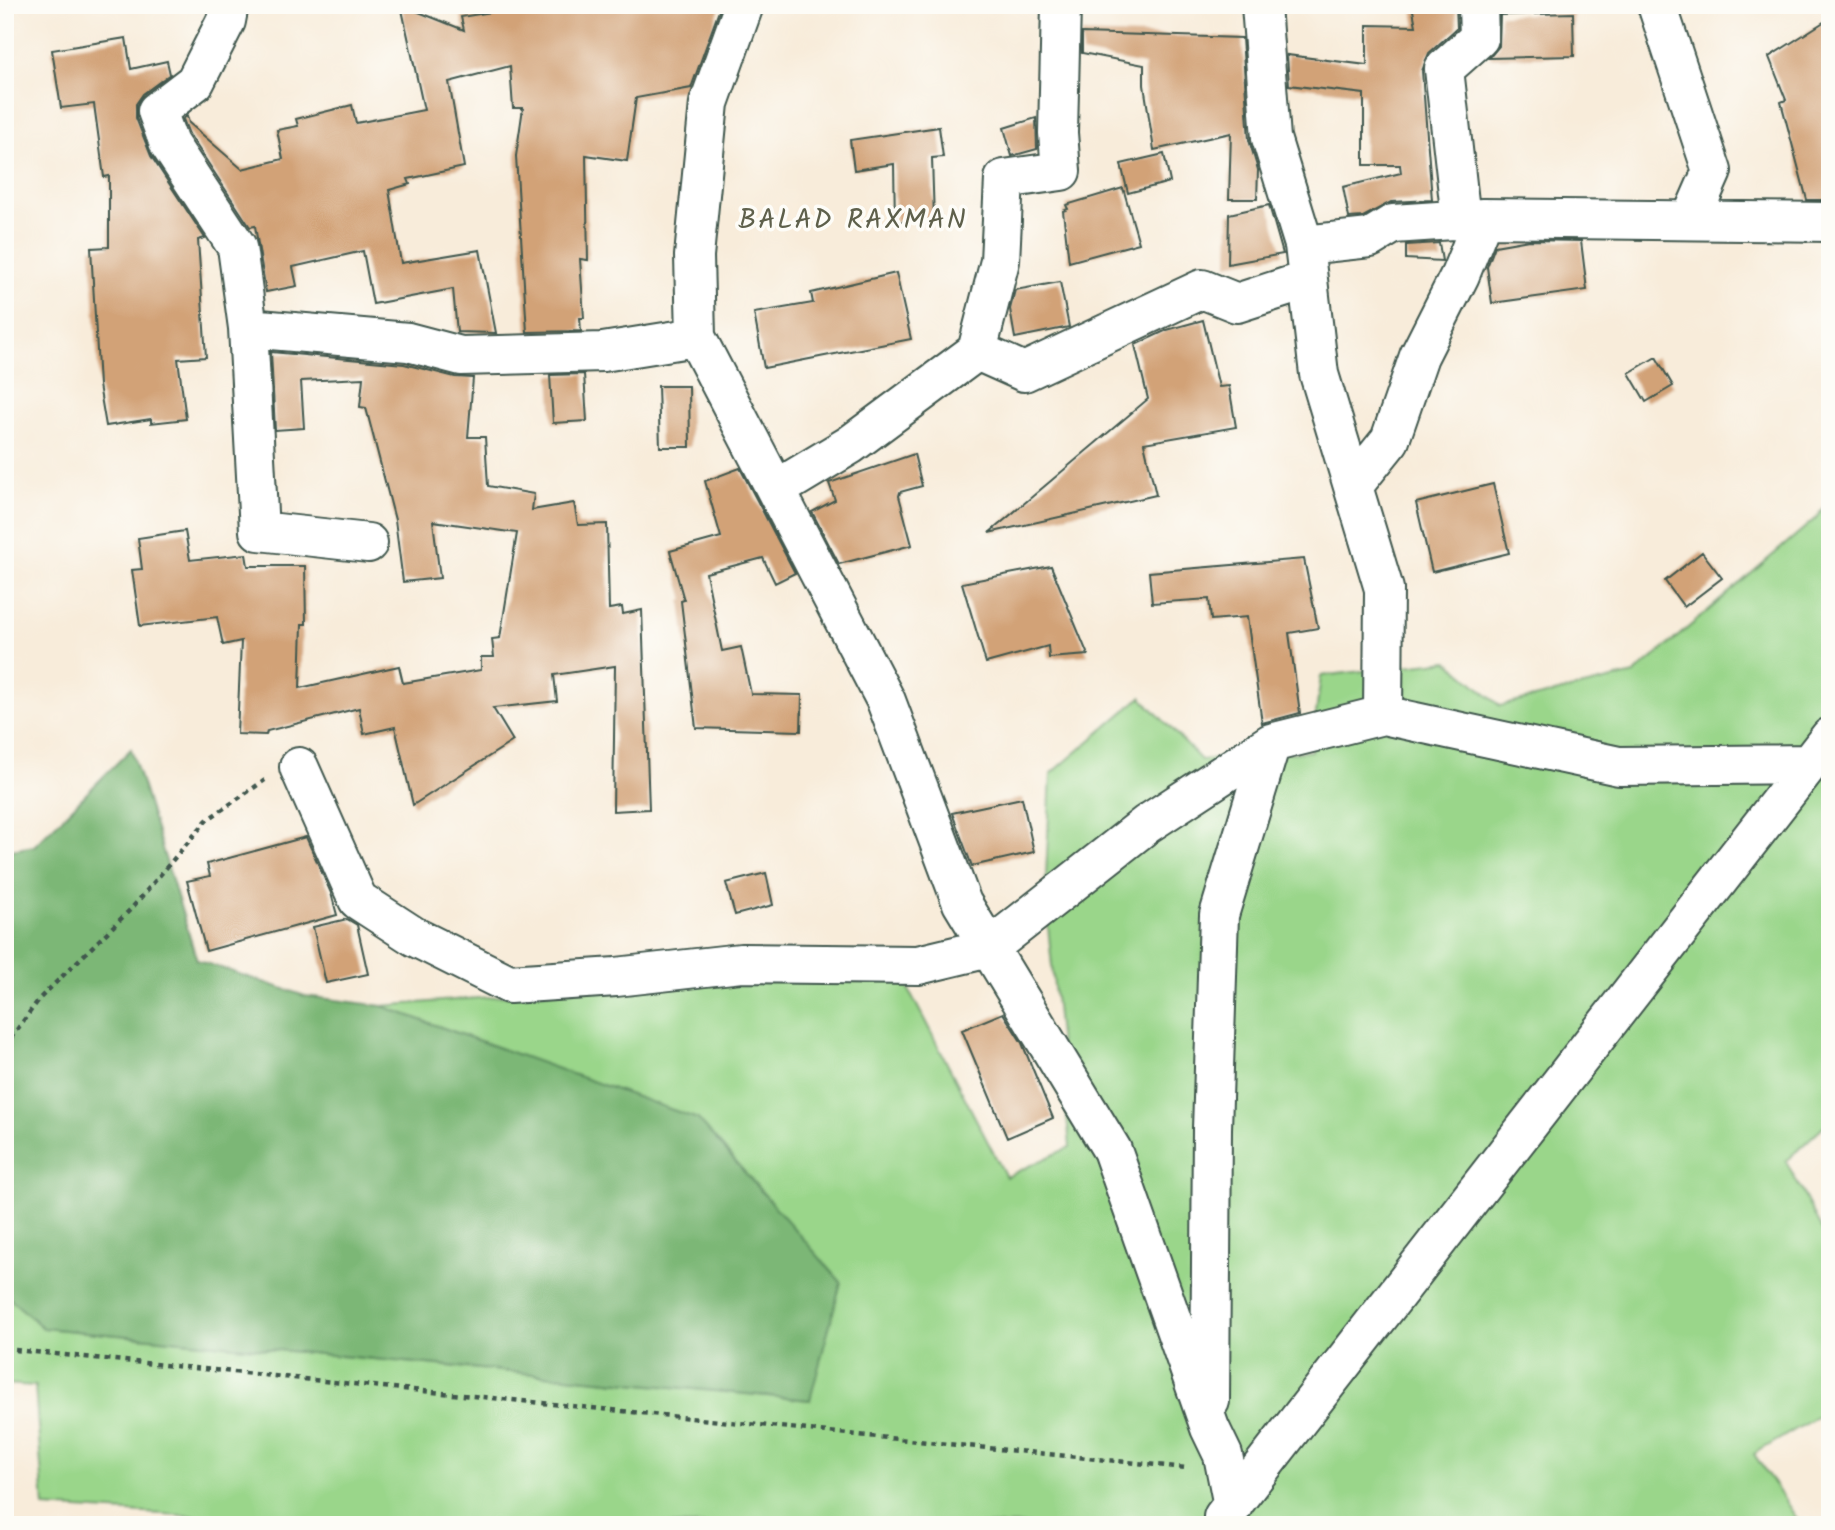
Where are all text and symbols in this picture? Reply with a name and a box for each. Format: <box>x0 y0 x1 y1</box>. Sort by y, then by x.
district label: BALAD RAXMAN <box>738 198 968 243</box>

